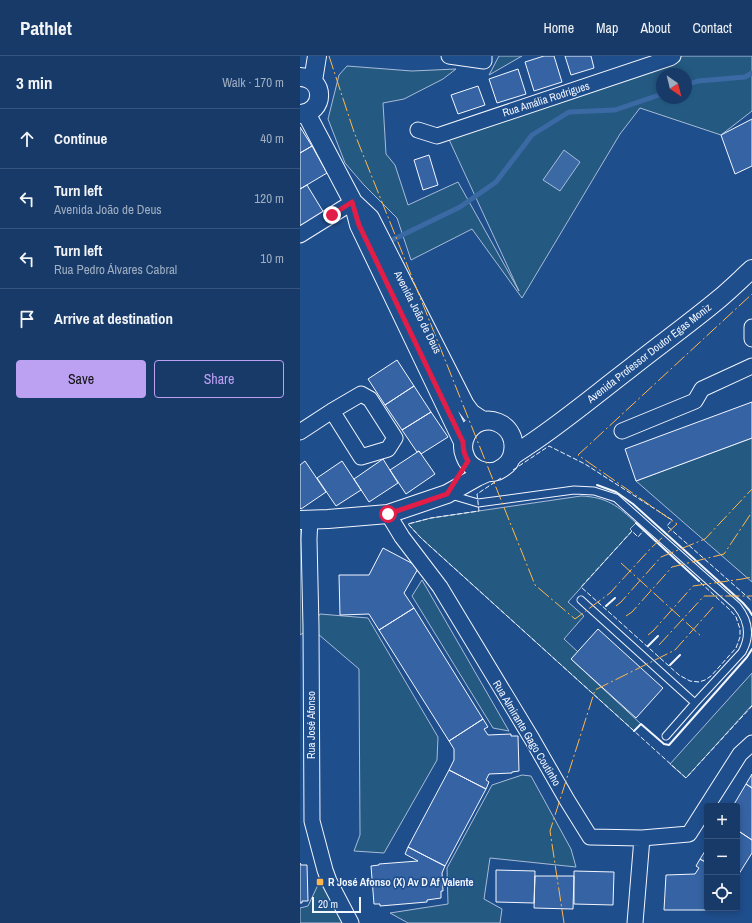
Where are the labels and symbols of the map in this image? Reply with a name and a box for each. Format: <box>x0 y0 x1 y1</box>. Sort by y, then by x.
north arrow <box>656 68 692 104</box>
street label: Rua Amália Rodrigues <box>501 78 592 120</box>
route end <box>323 206 341 224</box>
street label: Avenida João de Deus <box>391 267 445 356</box>
street label: Avenida Professor Doutor Egas Moniz <box>583 300 714 406</box>
route start <box>379 505 397 523</box>
street label: Rua Almirante Gago Coutinho <box>490 678 564 788</box>
street label: Rua José Afonso <box>304 691 318 759</box>
place label: R José Afonso (X) Av D Af Valente <box>328 875 474 889</box>
marker: R José Afonso (X) Av D Af Valente <box>315 877 325 887</box>
scale bar <box>312 895 361 914</box>

